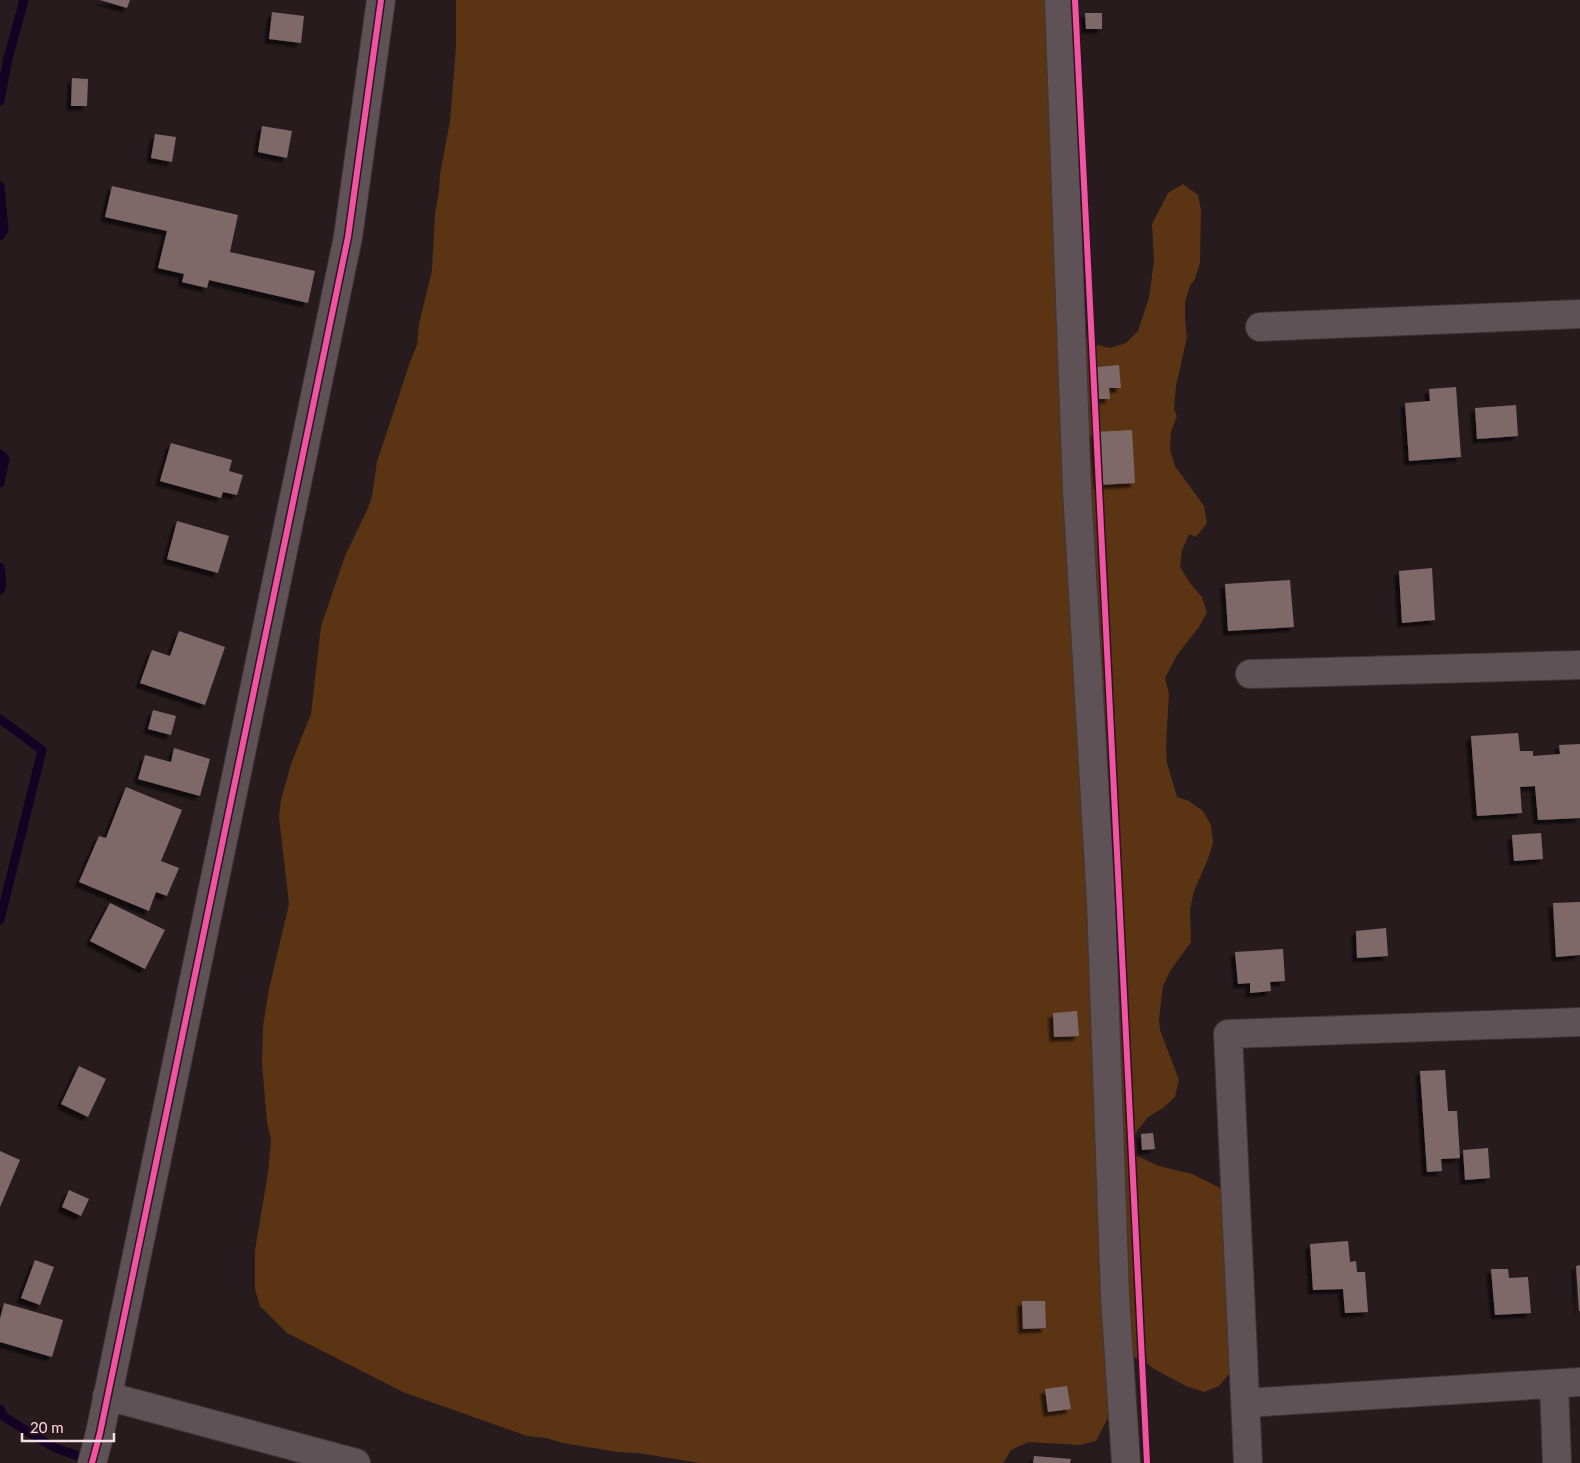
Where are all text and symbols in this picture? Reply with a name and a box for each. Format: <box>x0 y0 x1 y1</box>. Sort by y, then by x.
scale bar <box>22 1410 115 1442</box>
text: 20 m <box>30 1418 64 1436</box>

